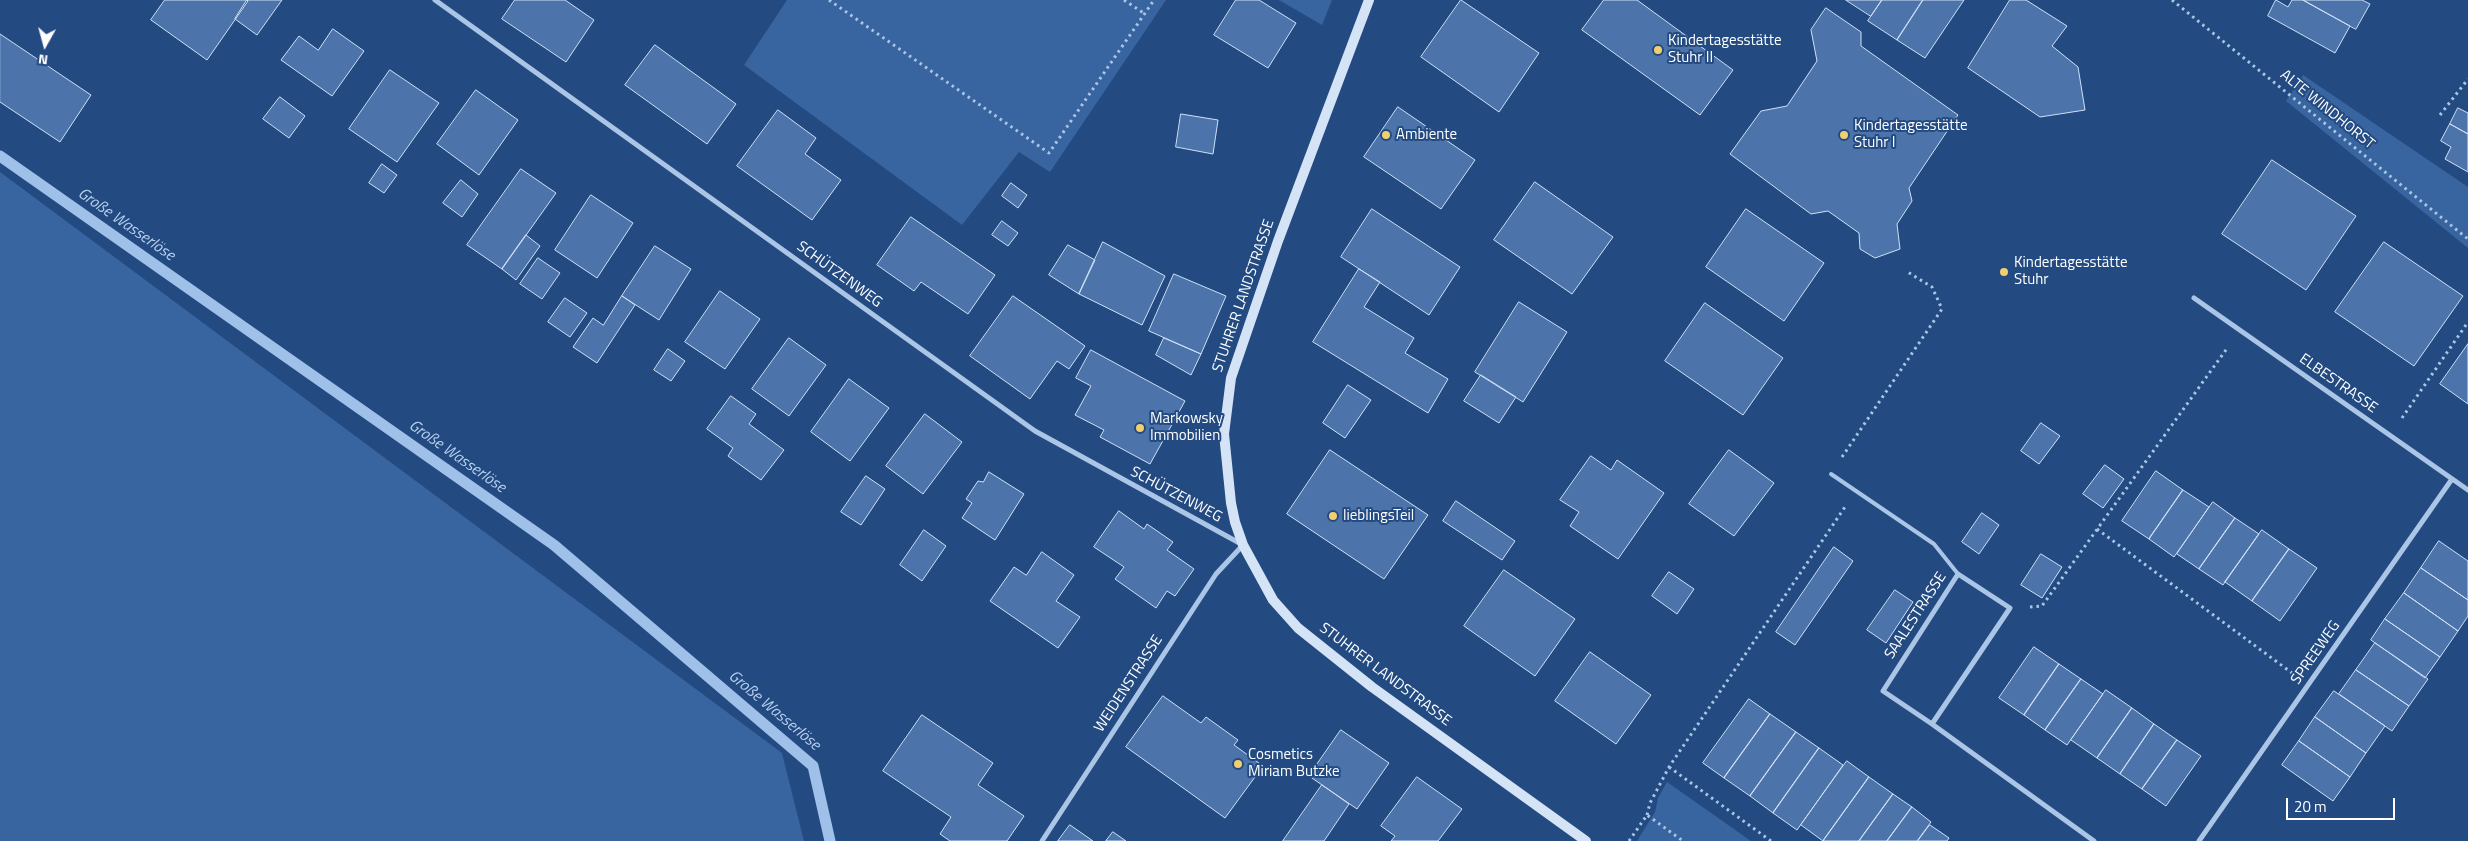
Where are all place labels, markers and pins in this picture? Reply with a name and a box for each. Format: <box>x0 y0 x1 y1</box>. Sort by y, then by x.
place label: Kindertagesstätte Stuhr II <box>1668 32 1781 67</box>
marker: Kindertagesstätte Stuhr II <box>1652 44 1664 56</box>
place label: Kindertagesstätte Stuhr I <box>1854 117 1967 152</box>
place label: Ambiente <box>1396 126 1457 144</box>
marker: Ambiente <box>1380 129 1392 141</box>
marker: Kindertagesstätte Stuhr I <box>1838 129 1850 141</box>
place label: Kindertagesstätte Stuhr <box>2014 254 2127 289</box>
marker: Kindertagesstätte Stuhr <box>1998 266 2010 278</box>
place label: Markowsky Immobilien <box>1150 410 1223 445</box>
marker: Markowsky Immobilien <box>1134 422 1146 434</box>
place label: lieblingsTeil <box>1343 507 1414 525</box>
marker: lieblingsTeil <box>1327 510 1339 522</box>
place label: Cosmetics Miriam Butzke <box>1248 746 1340 781</box>
marker: Cosmetics Miriam Butzke <box>1232 758 1244 770</box>

